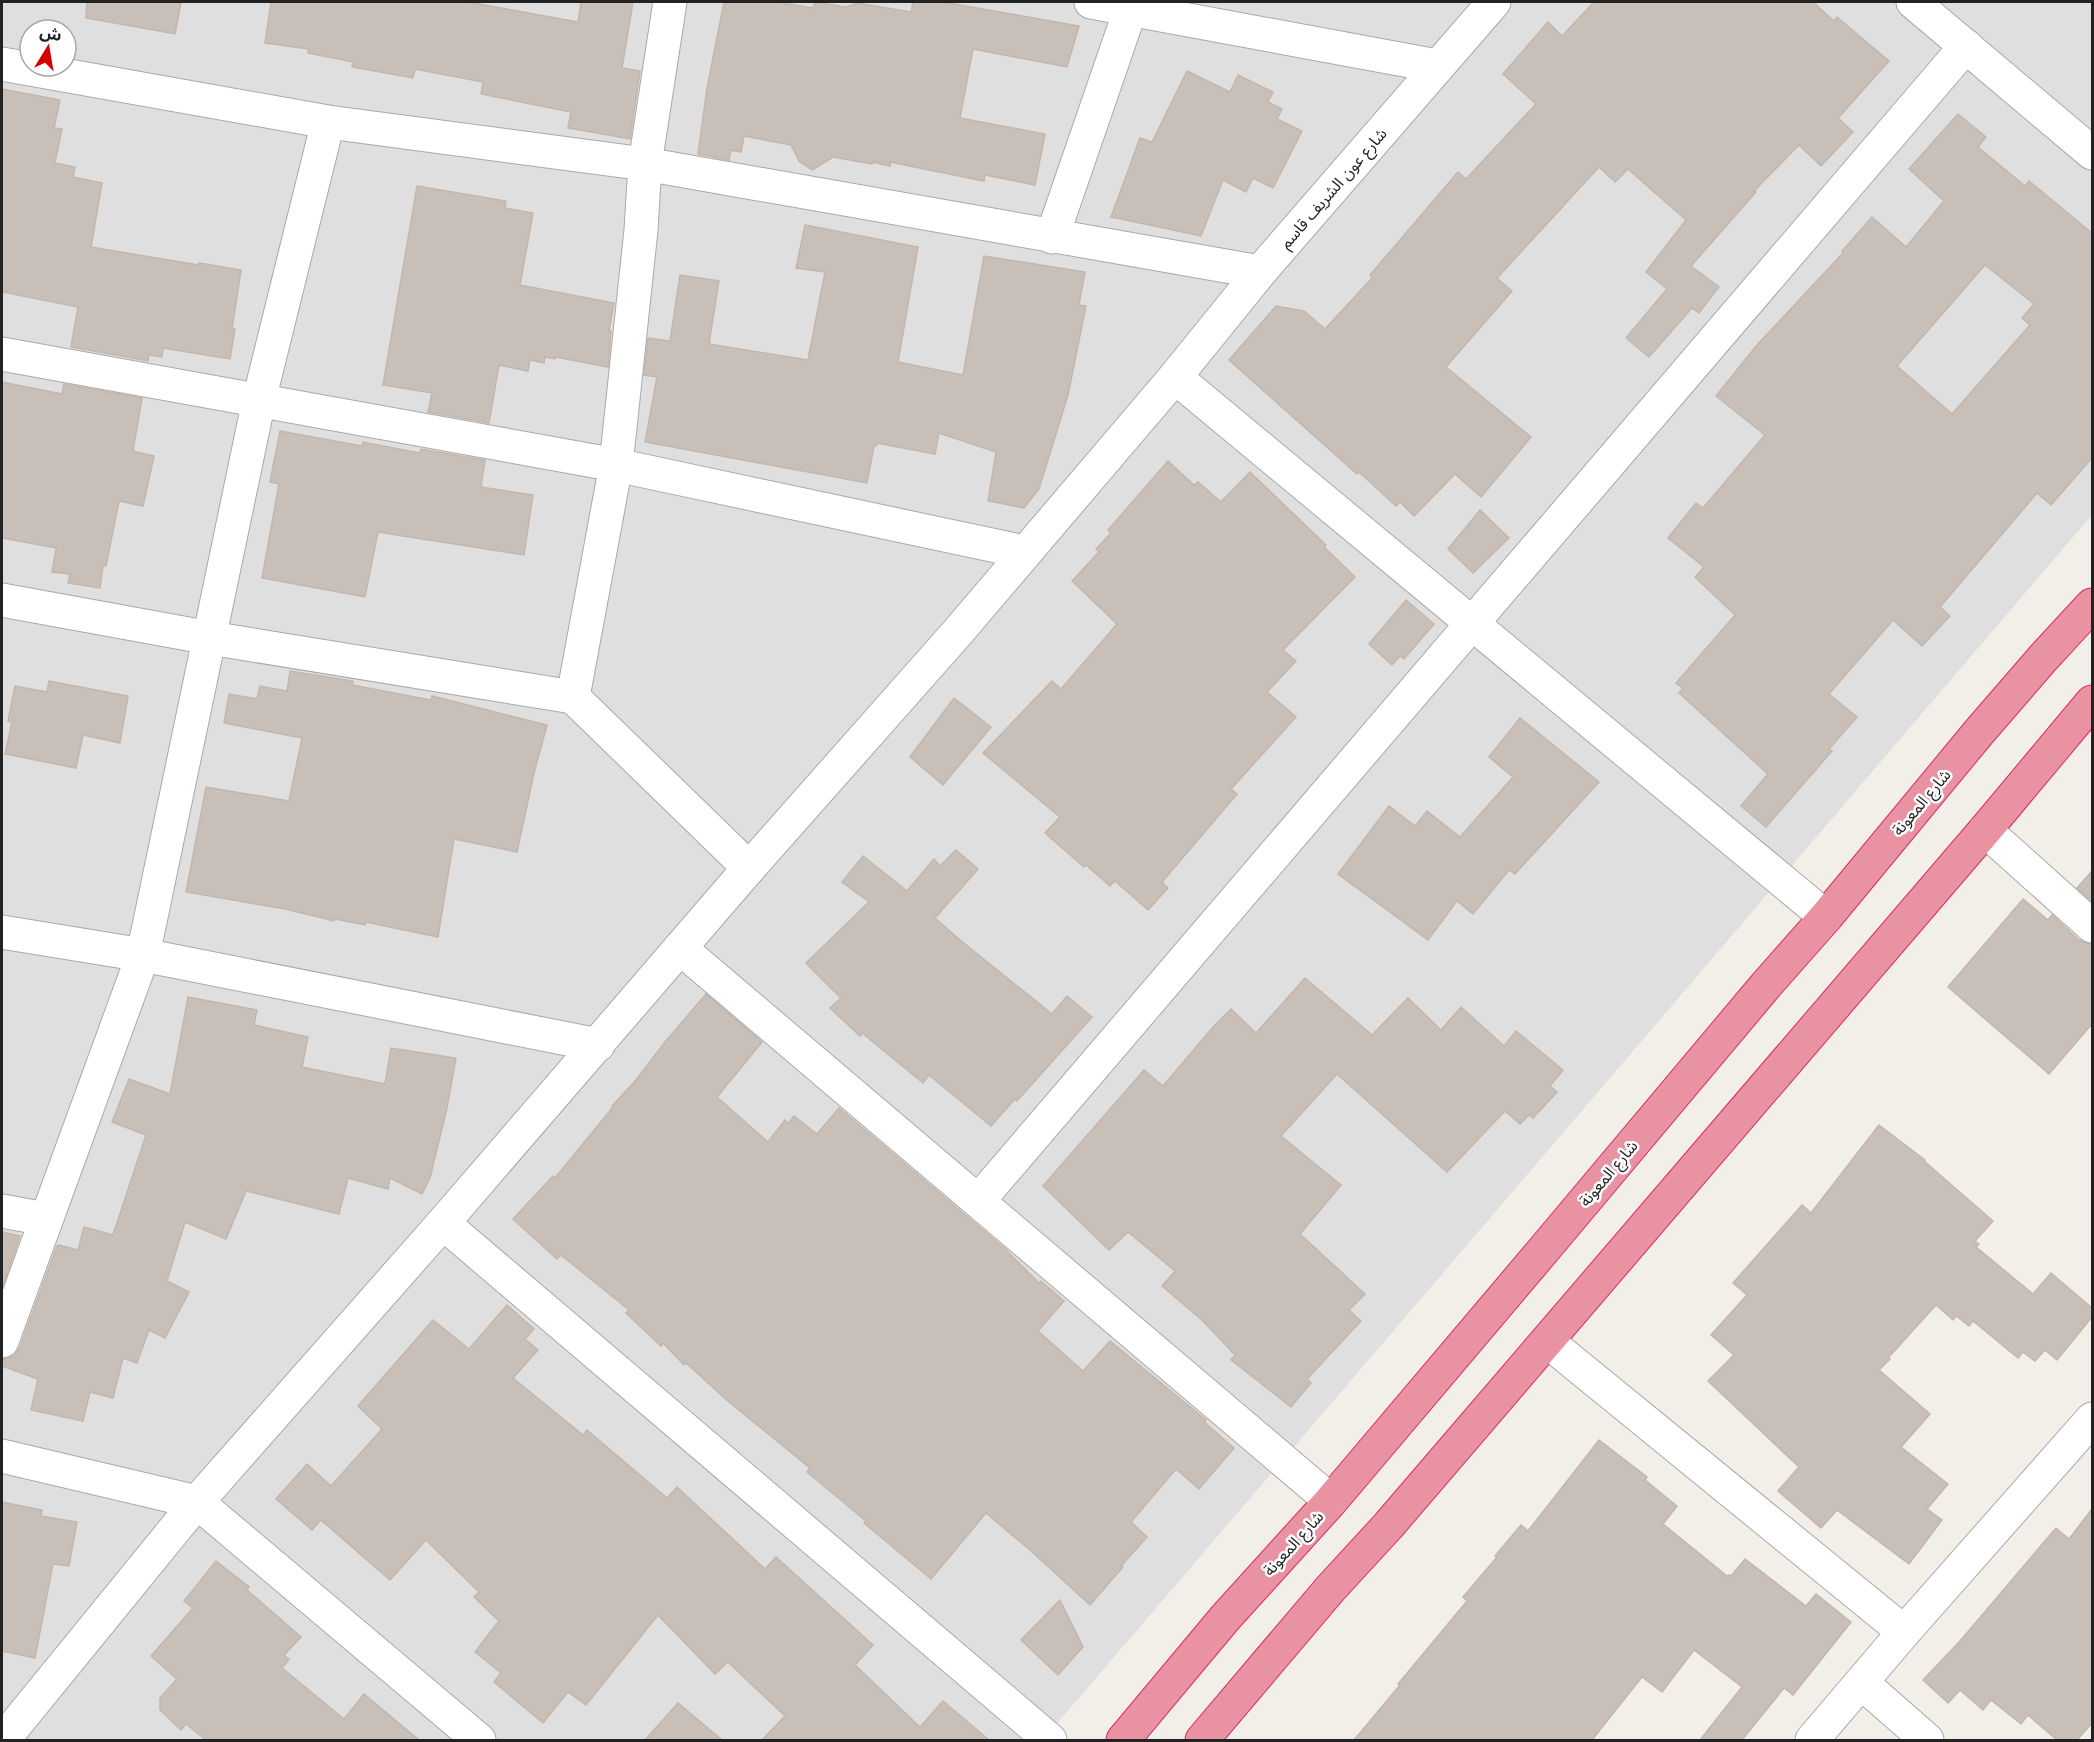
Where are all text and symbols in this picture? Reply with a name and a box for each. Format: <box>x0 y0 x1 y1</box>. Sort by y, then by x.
north arrow <box>18 18 78 78</box>
text: ش <box>38 21 64 47</box>
street label: شارع عون الشريف قاسم <box>1275 124 1393 254</box>
street label: شارع المعونة <box>1887 765 1957 841</box>
street label: شارع المعونة <box>1574 1136 1644 1212</box>
street label: شارع المعونة <box>1259 1506 1330 1582</box>

